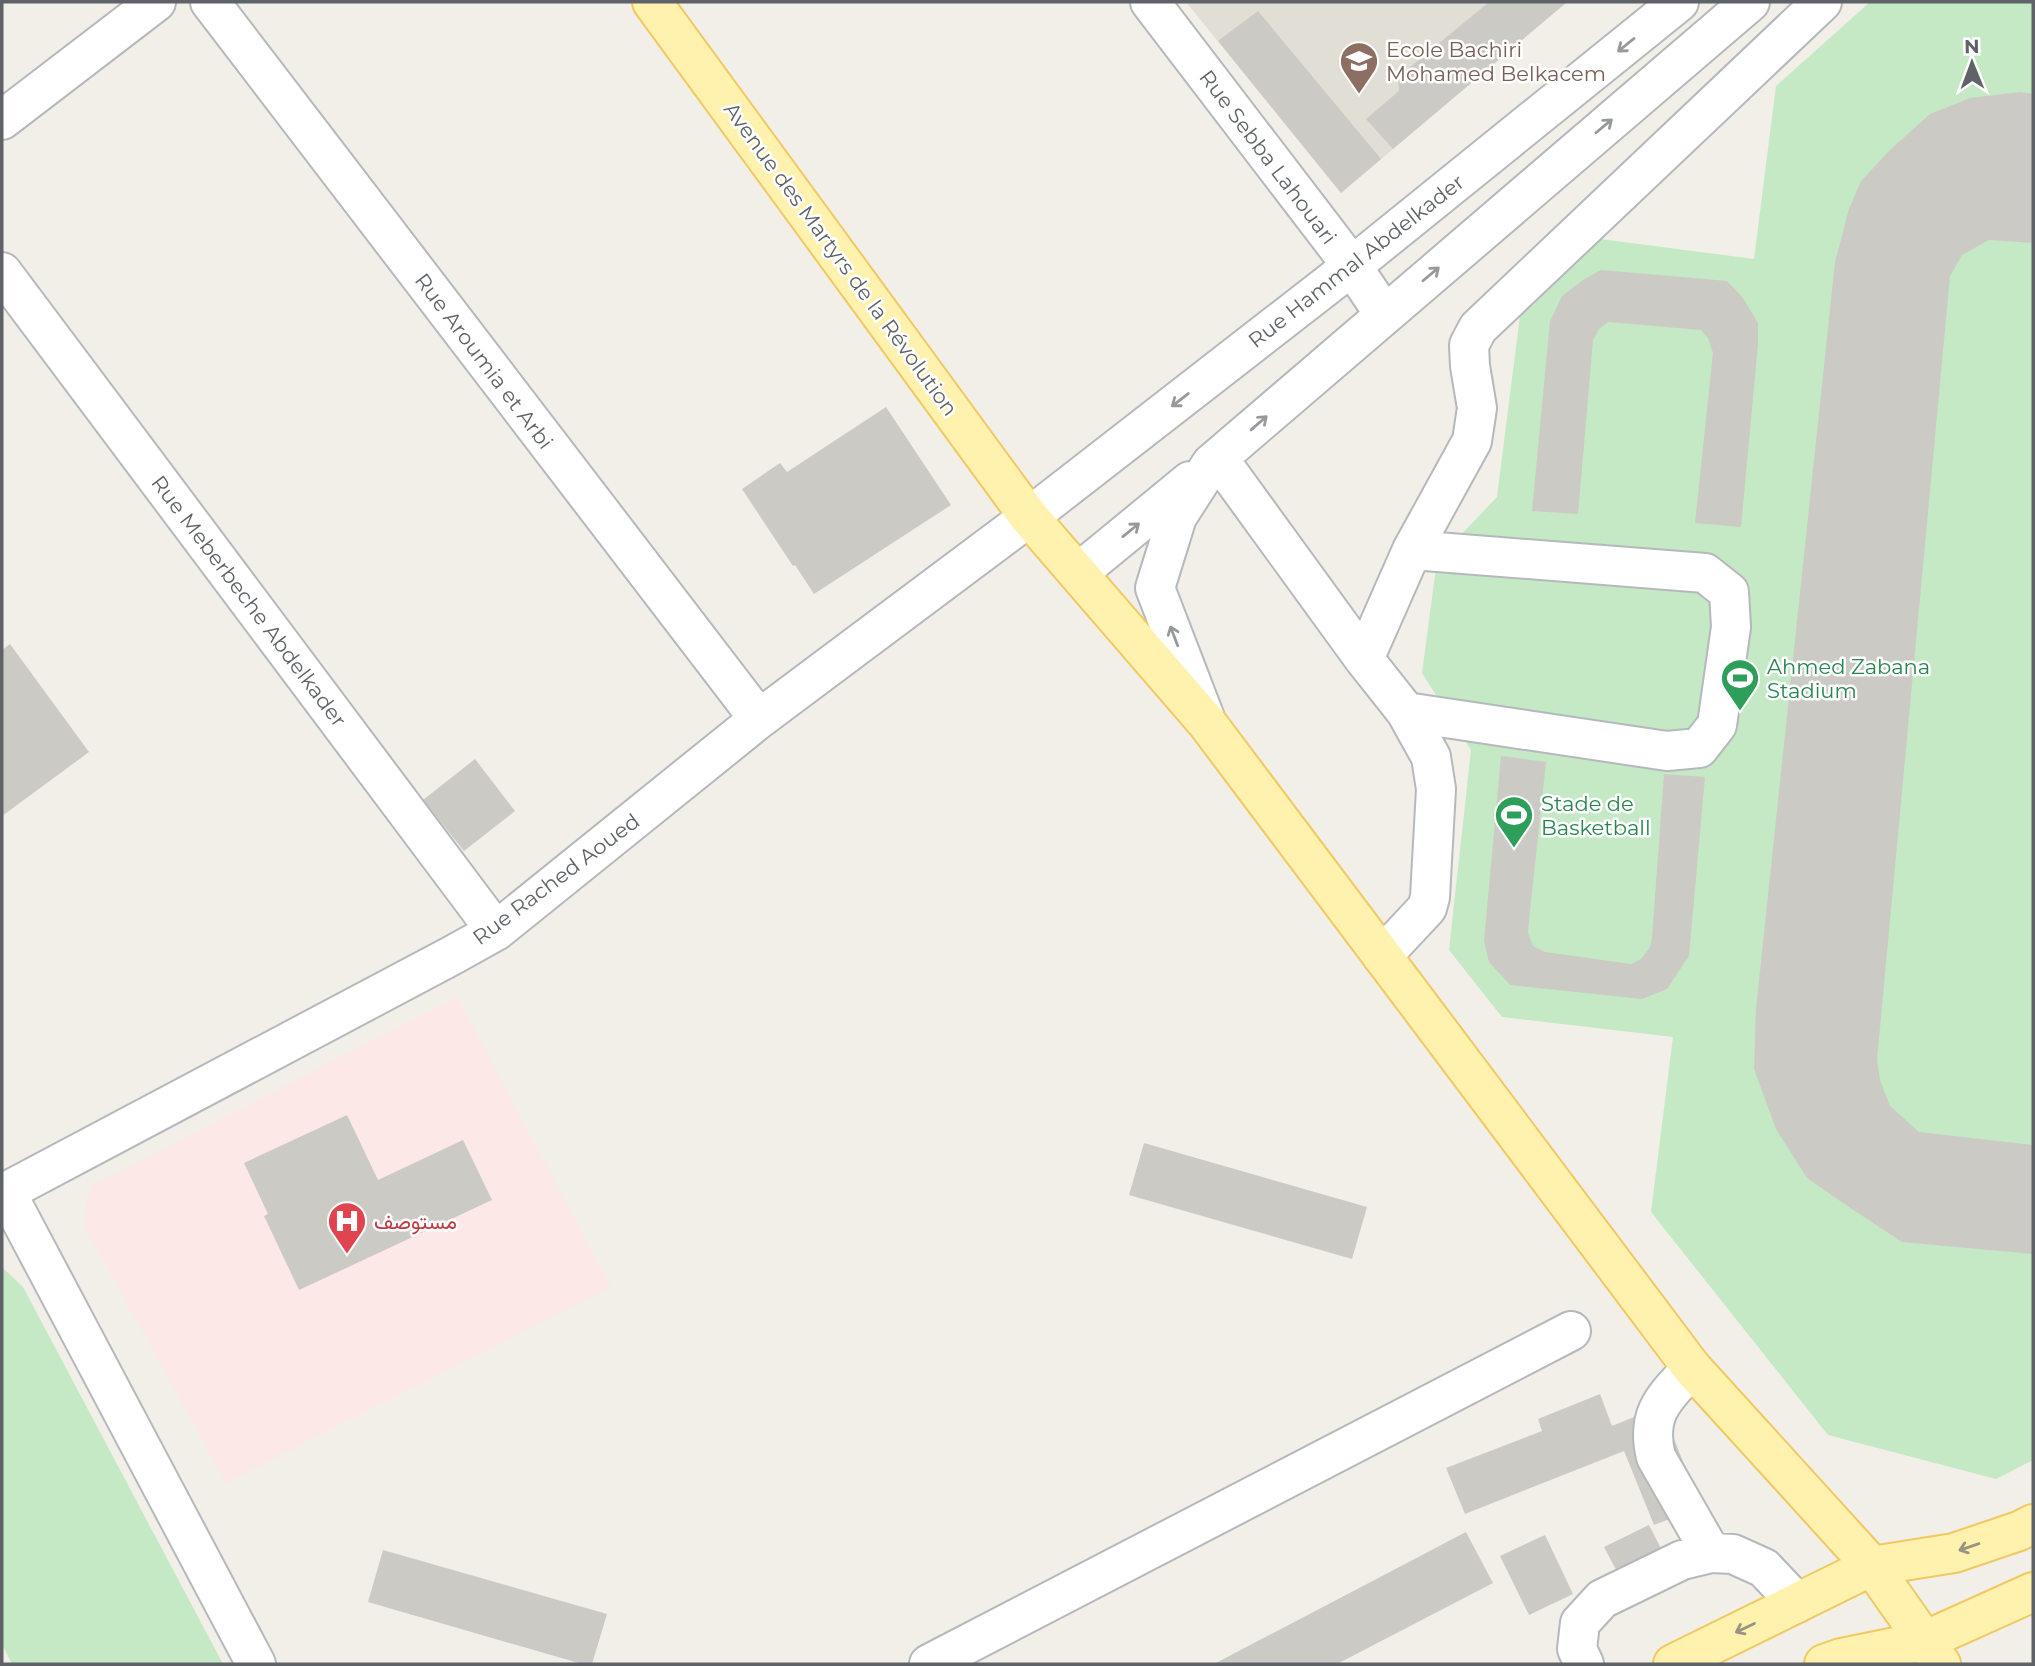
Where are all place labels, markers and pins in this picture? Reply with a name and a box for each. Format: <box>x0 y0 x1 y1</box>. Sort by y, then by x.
place label: Ecole Bachiri Mohamed Belkacem <box>1386 37 1606 86</box>
school or university icon: Ecole Bachiri Mohamed Belkacem <box>1338 40 1380 95</box>
place label: Ahmed Zabana Stadium <box>1767 654 1930 703</box>
sports icon: Ahmed Zabana Stadium <box>1719 657 1761 712</box>
place label: Stade de Basketball <box>1541 791 1651 840</box>
sports icon: Stade de Basketball <box>1493 794 1535 849</box>
hospital icon: مستوصف <box>326 1200 368 1255</box>
place label: مستوصف <box>374 1209 457 1235</box>

